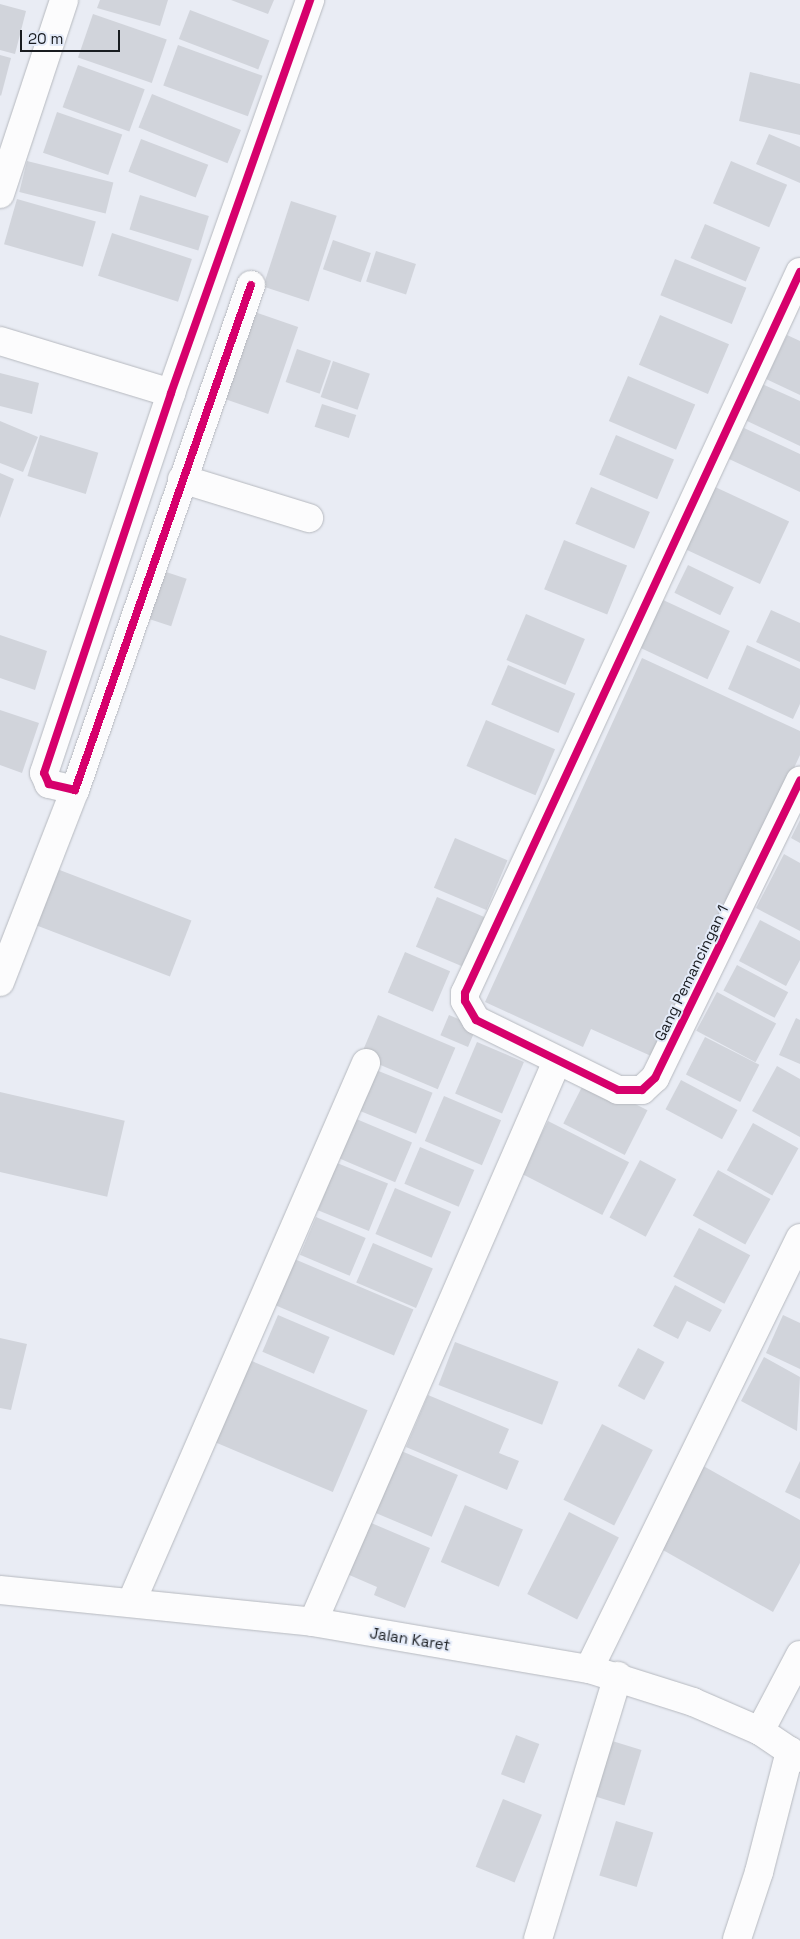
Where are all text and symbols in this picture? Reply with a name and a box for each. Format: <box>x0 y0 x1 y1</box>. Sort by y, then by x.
scale bar <box>22 20 122 52</box>
text: 20 m <box>28 29 63 48</box>
street label: Gang Pemancingan 1 <box>650 902 732 1044</box>
street label: Jalan Karet <box>369 1624 451 1654</box>

